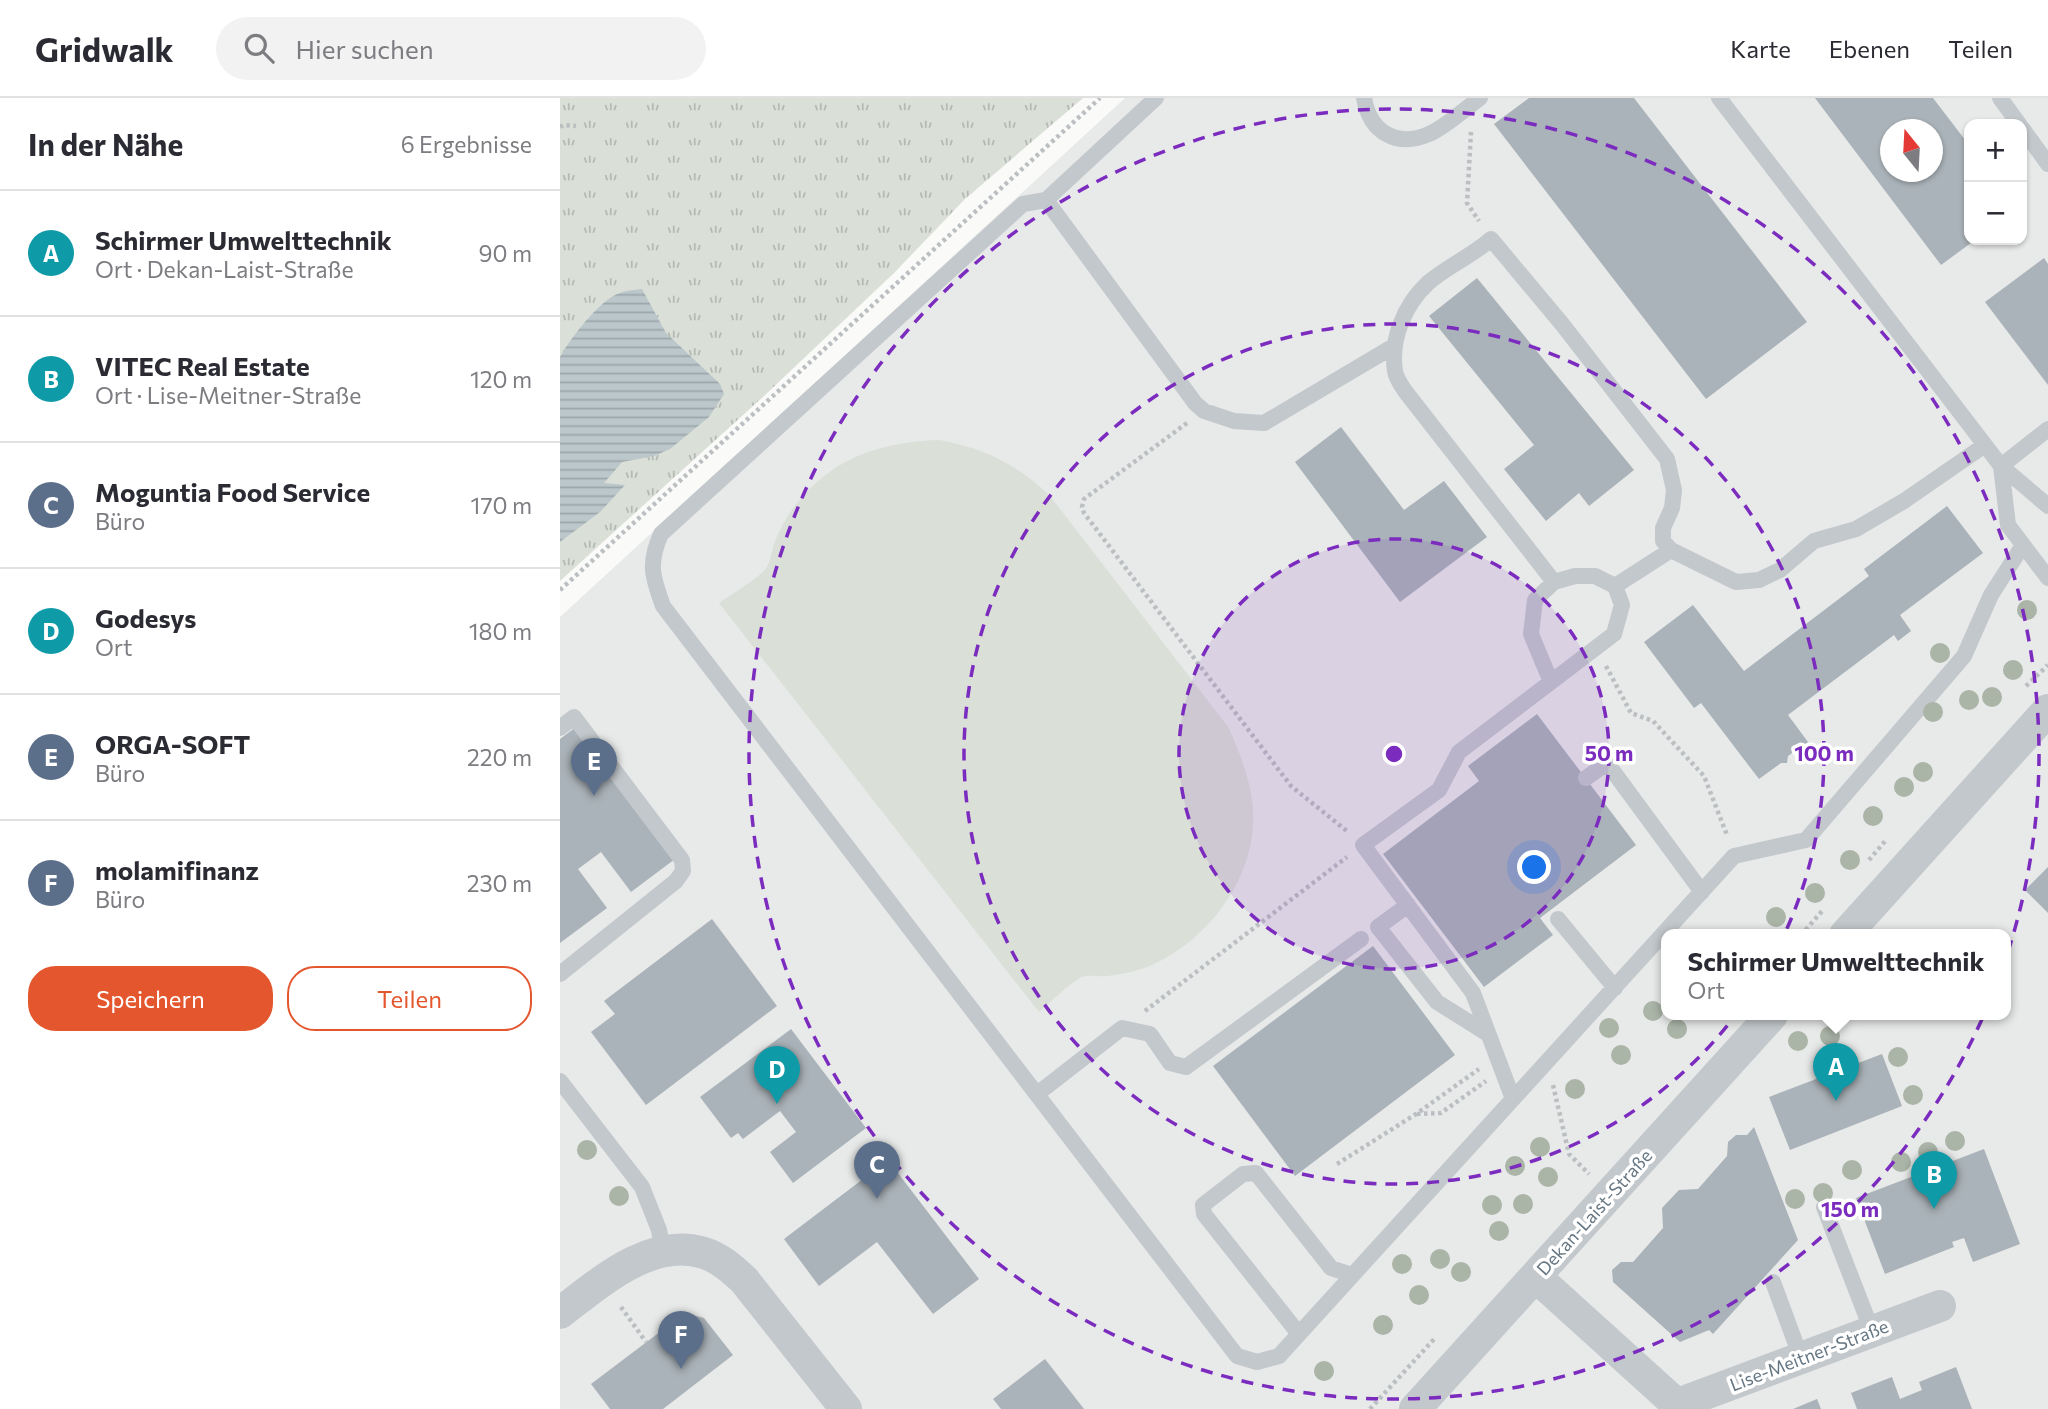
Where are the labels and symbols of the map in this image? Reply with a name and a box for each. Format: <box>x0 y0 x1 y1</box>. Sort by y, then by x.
north arrow <box>1880 119 1943 182</box>
pin: E <box>571 738 617 796</box>
text: 50 m <box>1585 740 1633 765</box>
text: 100 m <box>1794 740 1854 765</box>
centre of rings <box>1382 742 1406 766</box>
your location <box>1517 850 1551 884</box>
pin: A <box>1813 1043 1859 1101</box>
pin: D <box>754 1046 800 1104</box>
pin: C <box>854 1141 900 1199</box>
street label: Dekan-Laist-Straße <box>1532 1144 1656 1280</box>
pin: B <box>1911 1151 1957 1209</box>
text: 150 m <box>1821 1196 1879 1221</box>
pin: F <box>658 1311 704 1369</box>
street label: Lise-Meitner-Straße <box>1727 1315 1891 1395</box>

